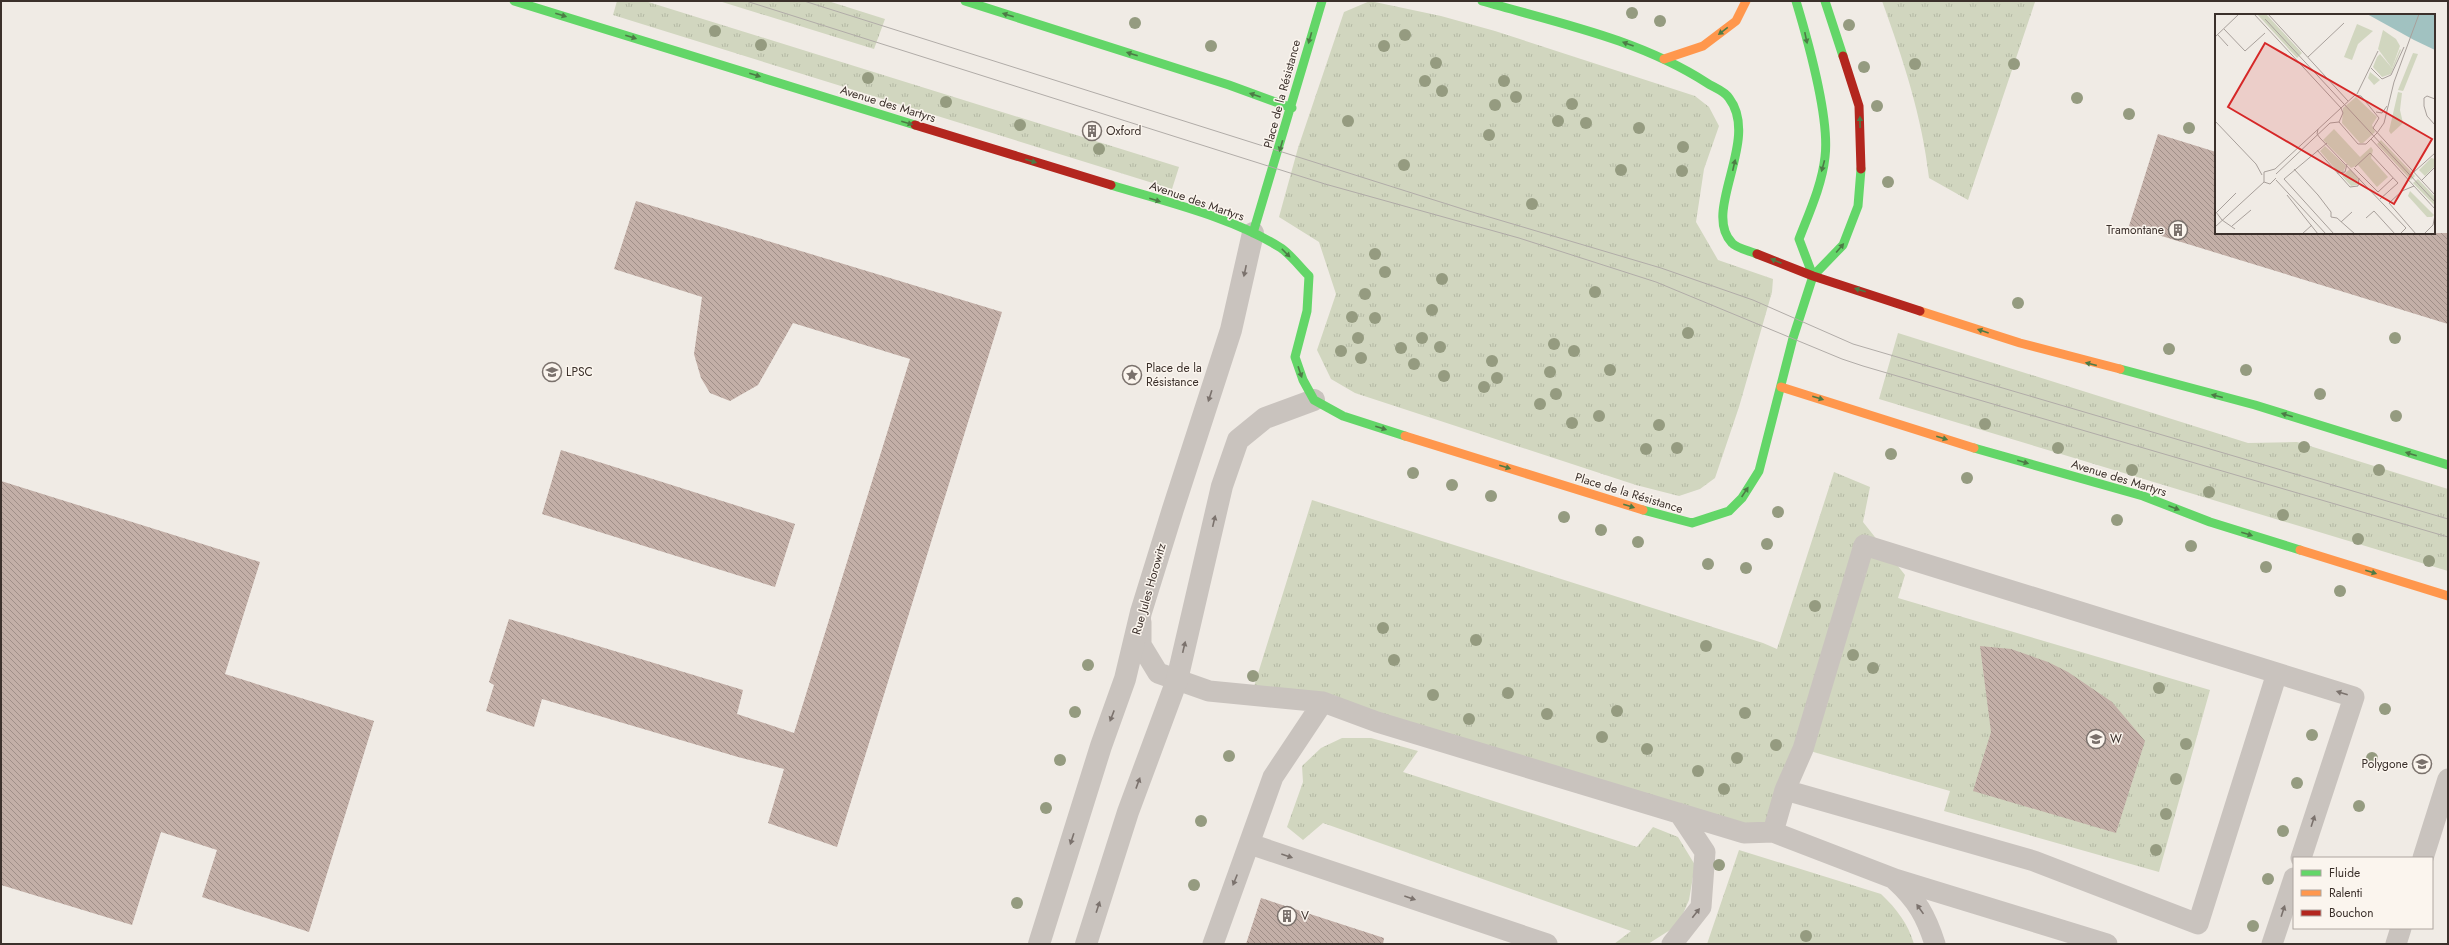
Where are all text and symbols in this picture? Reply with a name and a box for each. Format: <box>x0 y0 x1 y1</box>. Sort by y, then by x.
one-way arrow <box>1001 11 1013 17</box>
one-way arrow <box>555 12 567 18</box>
inset map <box>2215 14 2435 234</box>
one-way arrow <box>1718 27 1728 35</box>
one-way arrow <box>1307 32 1313 44</box>
one-way arrow <box>1804 32 1810 45</box>
one-way arrow <box>625 34 637 40</box>
street label: Place de la Résistance <box>1259 38 1305 150</box>
one-way arrow <box>1622 40 1634 46</box>
one-way arrow <box>1125 51 1137 57</box>
one-way arrow <box>749 72 761 78</box>
street label: Avenue des Martyrs <box>838 81 938 127</box>
one-way arrow <box>1249 91 1261 97</box>
one-way arrow <box>1857 115 1863 128</box>
one-way arrow <box>901 120 913 126</box>
building icon: Oxford <box>1081 120 1103 142</box>
place label: Oxford <box>1106 122 1141 140</box>
one-way arrow <box>1278 140 1284 152</box>
one-way arrow <box>1026 158 1038 164</box>
one-way arrow <box>1731 159 1737 171</box>
one-way arrow <box>1820 161 1826 173</box>
street label: Avenue des Martyrs <box>1147 176 1247 226</box>
one-way arrow <box>1150 197 1162 203</box>
building icon: Tramontane <box>2167 219 2189 241</box>
place label: Tramontane <box>2106 221 2164 239</box>
one-way arrow <box>1835 242 1844 253</box>
one-way arrow <box>1282 248 1291 258</box>
one-way arrow <box>1770 258 1782 264</box>
one-way arrow <box>1242 265 1248 277</box>
one-way arrow <box>1854 287 1866 293</box>
one-way arrow <box>1977 327 1989 333</box>
place label: Place de la Résistance <box>1146 359 1202 391</box>
one-way arrow <box>2085 360 2098 366</box>
school or university icon: LPSC <box>541 361 563 383</box>
place label: LPSC <box>566 363 593 381</box>
place icon: Place de la Résistance <box>1121 364 1143 386</box>
one-way arrow <box>1298 366 1304 378</box>
one-way arrow <box>1207 390 1213 402</box>
one-way arrow <box>2211 392 2223 398</box>
one-way arrow <box>1812 396 1824 402</box>
one-way arrow <box>2280 412 2292 418</box>
one-way arrow <box>1375 425 1387 431</box>
one-way arrow <box>1936 436 1948 442</box>
one-way arrow <box>2404 451 2416 457</box>
street label: Avenue des Martyrs <box>2069 455 2169 501</box>
one-way arrow <box>2017 459 2029 465</box>
one-way arrow <box>1499 464 1511 470</box>
street label: Place de la Résistance <box>1573 468 1685 518</box>
one-way arrow <box>1741 487 1749 497</box>
one-way arrow <box>1623 503 1635 509</box>
one-way arrow <box>2168 506 2180 512</box>
one-way arrow <box>1211 514 1217 526</box>
one-way arrow <box>2242 531 2254 537</box>
street label: Rue Jules Horowitz <box>1127 541 1171 637</box>
one-way arrow <box>2366 569 2378 575</box>
one-way arrow <box>1182 641 1188 653</box>
one-way arrow <box>2335 690 2347 696</box>
one-way arrow <box>1109 710 1115 722</box>
school or university icon: W <box>2085 728 2107 750</box>
place label: W <box>2110 730 2122 748</box>
school or university icon: Polygone <box>2411 753 2433 775</box>
place label: Polygone <box>2361 755 2408 773</box>
one-way arrow <box>1135 777 1141 789</box>
one-way arrow <box>2310 815 2316 827</box>
one-way arrow <box>1069 833 1075 845</box>
one-way arrow <box>1281 853 1293 859</box>
legend <box>2293 857 2433 929</box>
text: Fluide <box>2329 864 2360 882</box>
one-way arrow <box>1231 874 1237 886</box>
text: Ralenti <box>2329 884 2363 902</box>
one-way arrow <box>1404 895 1416 901</box>
one-way arrow <box>1095 900 1101 912</box>
one-way arrow <box>1916 903 1924 914</box>
text: Bouchon <box>2329 904 2373 922</box>
building icon: V <box>1276 905 1298 927</box>
one-way arrow <box>2280 905 2286 917</box>
place label: V <box>1301 907 1309 925</box>
one-way arrow <box>1692 908 1700 919</box>

